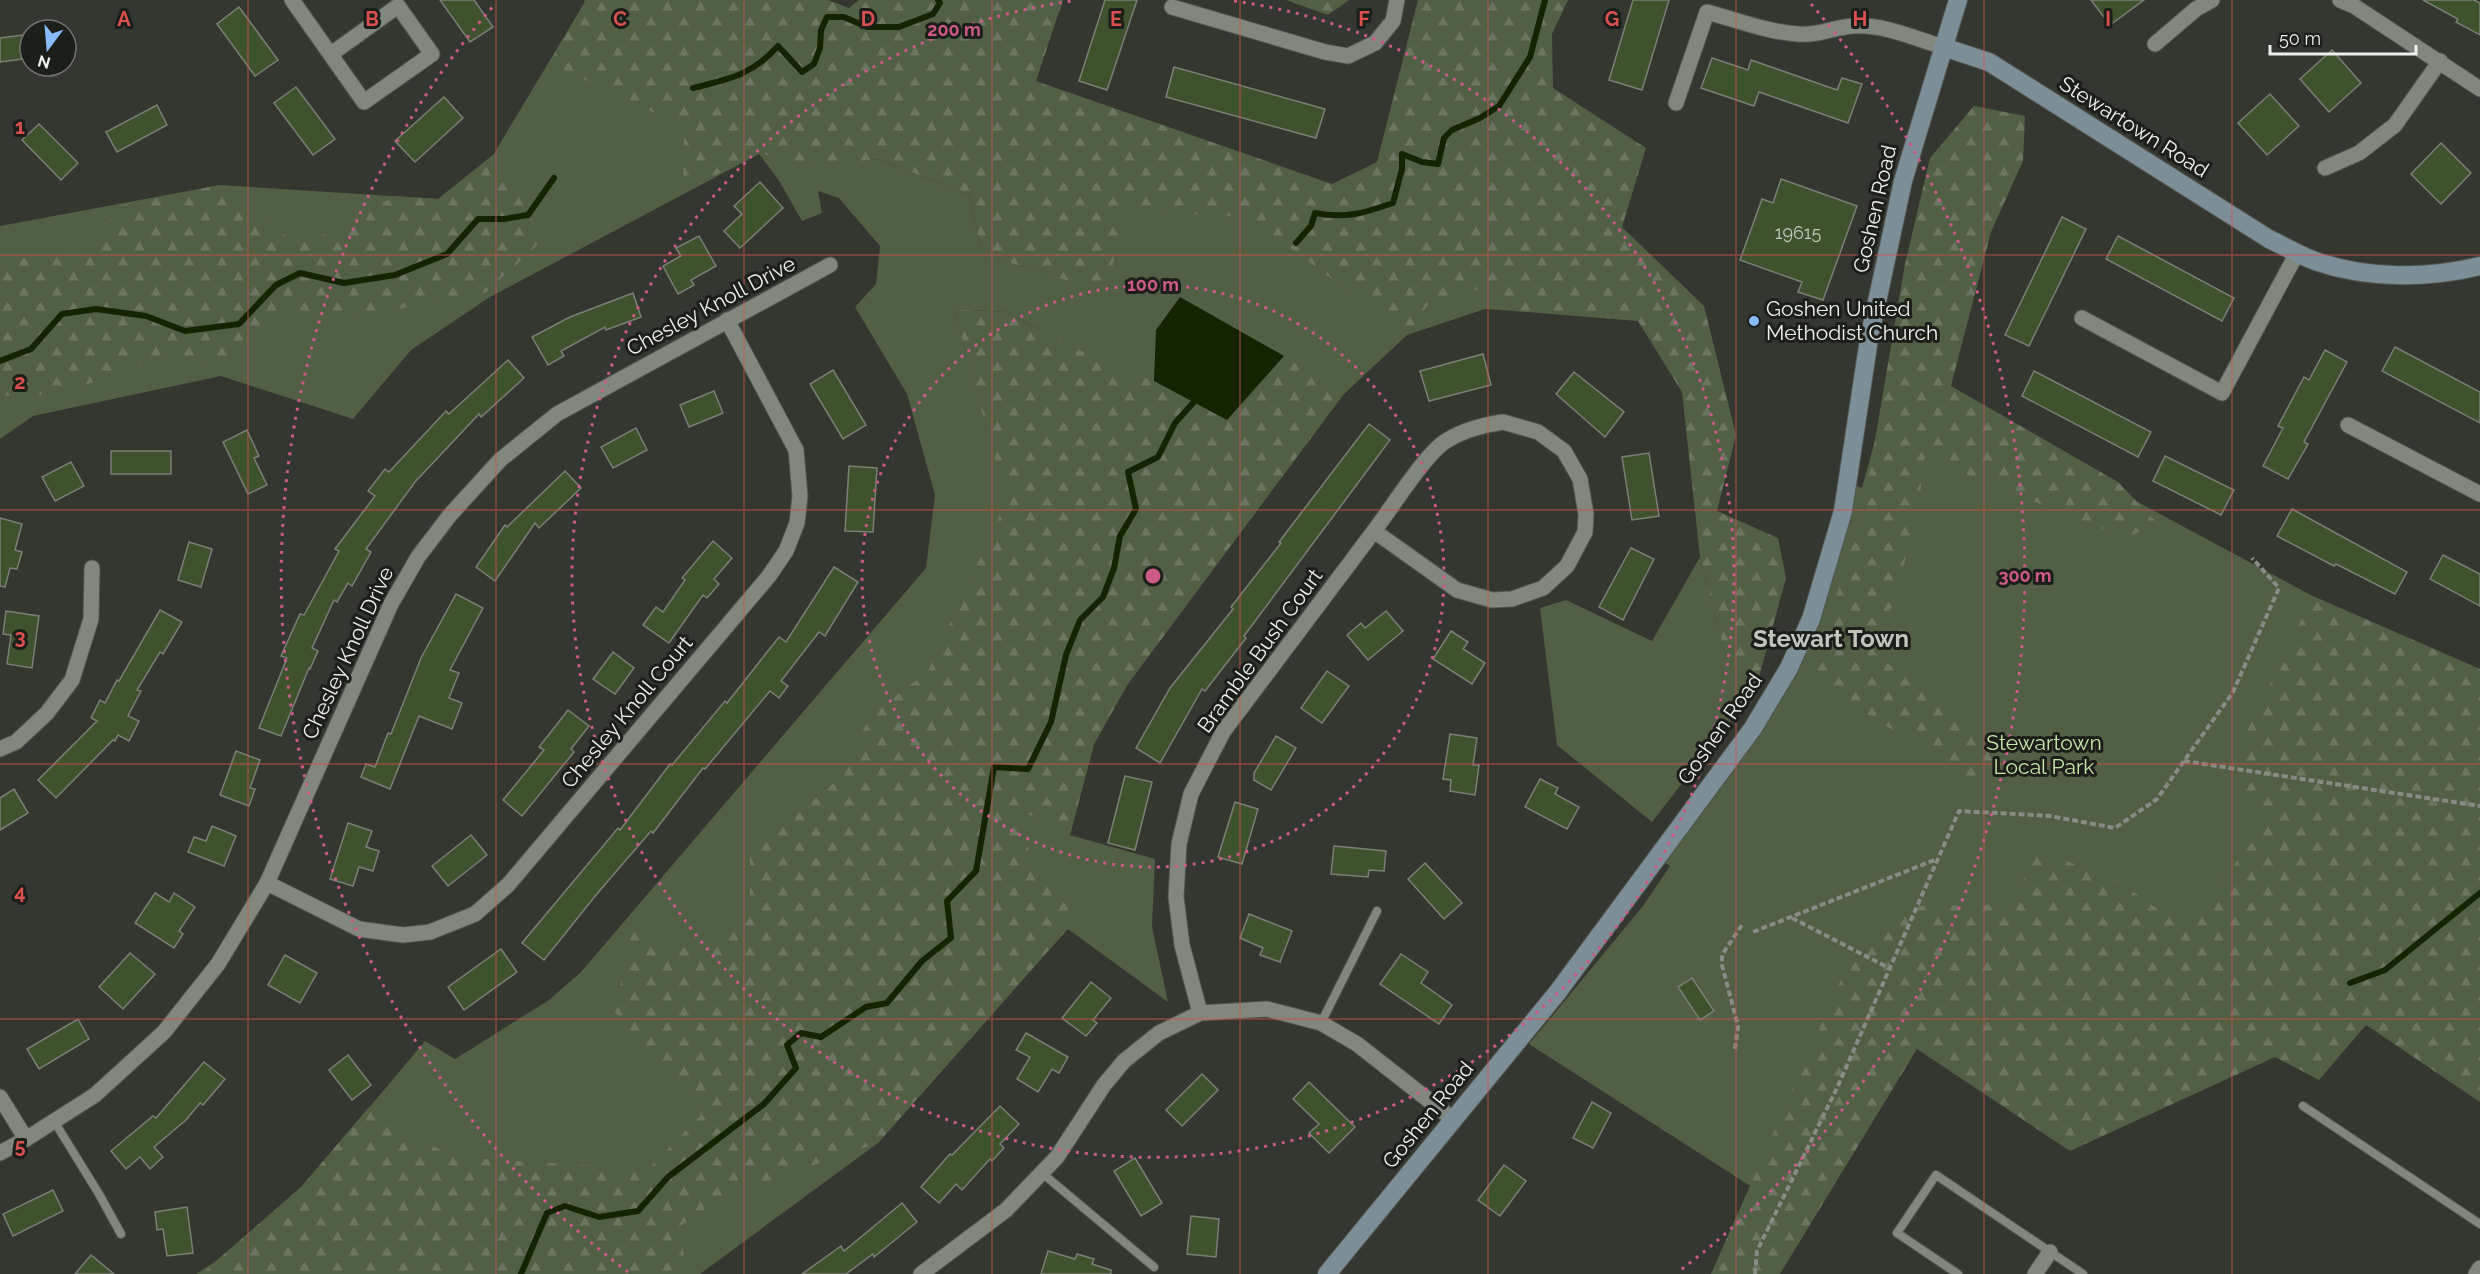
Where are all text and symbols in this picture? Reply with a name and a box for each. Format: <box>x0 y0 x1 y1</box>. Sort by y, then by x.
text: A <box>117 7 131 31</box>
text: B <box>365 7 379 31</box>
text: C <box>613 7 627 31</box>
text: D <box>861 7 875 31</box>
text: E <box>1110 7 1122 31</box>
text: F <box>1358 7 1370 31</box>
text: G <box>1605 7 1619 31</box>
text: H <box>1853 7 1867 31</box>
text: I <box>2105 7 2111 31</box>
north arrow <box>18 18 78 78</box>
scale bar <box>2270 18 2416 56</box>
text: 200 m <box>927 19 981 40</box>
text: 50 m <box>2279 28 2321 49</box>
text: N <box>36 51 52 73</box>
street label: Stewartown Road <box>2055 71 2213 183</box>
text: 1 <box>15 115 25 139</box>
street label: Goshen Road <box>1848 143 1901 275</box>
house number: 19615 <box>1775 222 1821 243</box>
street label: Chesley Knoll Drive <box>622 251 799 361</box>
text: 100 m <box>1127 274 1179 295</box>
place label: Goshen United Methodist Church <box>1766 296 1938 345</box>
marker: Goshen United Methodist Church <box>1747 314 1761 328</box>
text: 2 <box>14 370 26 394</box>
street label: Chesley Knoll Drive <box>297 563 398 743</box>
street label: Bramble Bush Court <box>1192 564 1327 737</box>
text: 300 m <box>1998 565 2052 586</box>
centre of rings <box>1143 566 1163 586</box>
district label: Stewart Town <box>1753 624 1909 653</box>
text: 3 <box>14 625 26 649</box>
street label: Chesley Knoll Court <box>556 630 698 793</box>
street label: Goshen Road <box>1672 668 1767 789</box>
park label: Stewartown Local Park <box>1986 730 2102 779</box>
text: 4 <box>14 880 26 904</box>
street label: Goshen Road <box>1377 1056 1478 1173</box>
text: 5 <box>14 1134 26 1158</box>

